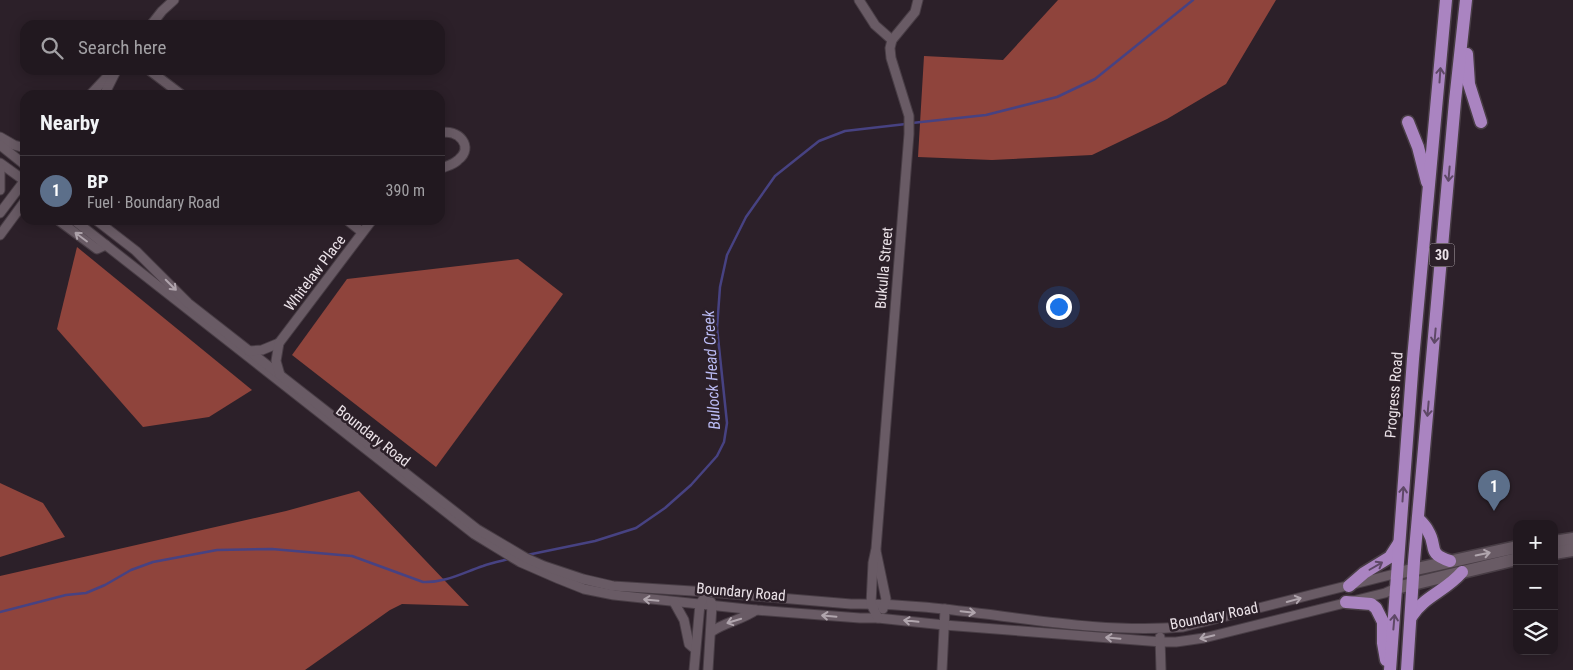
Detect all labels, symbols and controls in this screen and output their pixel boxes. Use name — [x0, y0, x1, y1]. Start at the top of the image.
search box — [20, 20, 445, 75]
icon: search — [38, 34, 66, 62]
text: Search here — [78, 36, 166, 59]
one-way arrow — [1435, 67, 1444, 83]
text: Nearby — [40, 111, 99, 135]
one-way arrow — [1444, 166, 1454, 182]
text: BP — [87, 170, 108, 193]
text: 1 — [52, 181, 60, 200]
text: 390 m — [386, 181, 425, 200]
text: Fuel · Boundary Road — [87, 193, 220, 212]
street label: Bukulla Street — [871, 226, 897, 310]
one-way arrow — [75, 232, 88, 243]
street label: Whitelaw Place — [281, 232, 349, 314]
road number: 30 — [1430, 244, 1454, 266]
one-way arrow — [164, 279, 177, 291]
your location — [1046, 294, 1072, 320]
water label: Bullock Head Creek — [699, 309, 724, 430]
one-way arrow — [1430, 327, 1439, 343]
street label: Progress Road — [1381, 351, 1407, 439]
one-way arrow — [1423, 400, 1433, 416]
street label: Boundary Road — [332, 401, 414, 471]
pin: 1 — [1478, 470, 1510, 511]
one-way arrow — [1398, 487, 1407, 503]
map controls — [1513, 520, 1558, 655]
button: + — [1513, 520, 1558, 565]
one-way arrow — [1475, 549, 1491, 559]
one-way arrow — [1368, 560, 1382, 570]
button: − — [1513, 565, 1558, 610]
street label: Boundary Road — [696, 579, 786, 605]
one-way arrow — [644, 595, 660, 605]
one-way arrow — [1285, 595, 1301, 604]
street label: Boundary Road — [1168, 599, 1260, 633]
one-way arrow — [960, 607, 976, 617]
button: layers — [1513, 610, 1558, 655]
one-way arrow — [821, 611, 837, 620]
one-way arrow — [1389, 614, 1399, 630]
one-way arrow — [903, 616, 919, 626]
one-way arrow — [726, 617, 742, 627]
one-way arrow — [1200, 633, 1216, 642]
one-way arrow — [1105, 634, 1121, 643]

